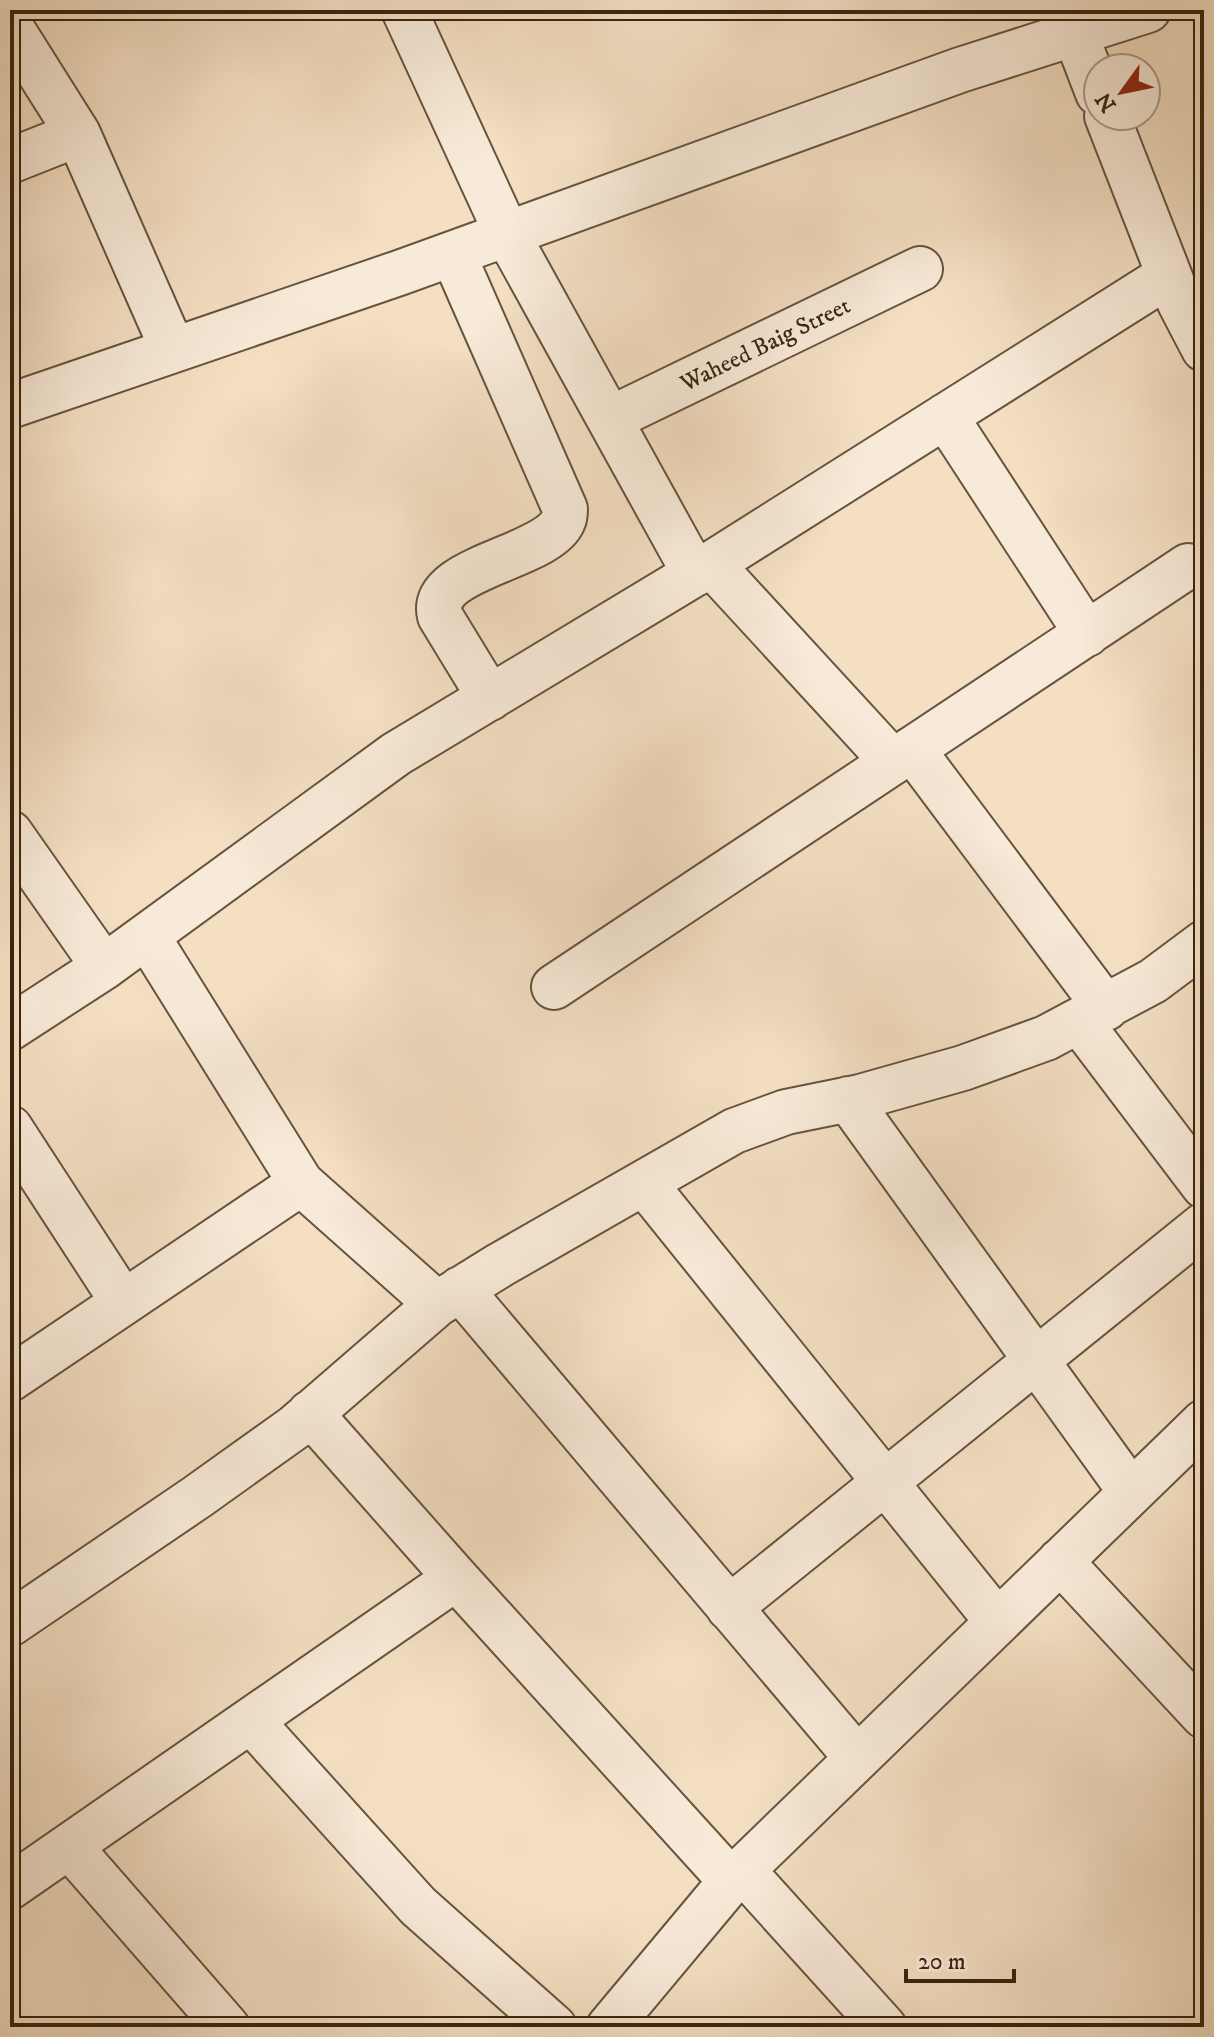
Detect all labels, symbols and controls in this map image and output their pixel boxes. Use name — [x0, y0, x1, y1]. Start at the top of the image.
north arrow — [1082, 52, 1162, 132]
text: N — [1090, 87, 1123, 117]
street label: Waheed Baig Street — [675, 291, 856, 399]
scale bar — [906, 1933, 1014, 1983]
text: 20 m — [918, 1947, 966, 1977]

